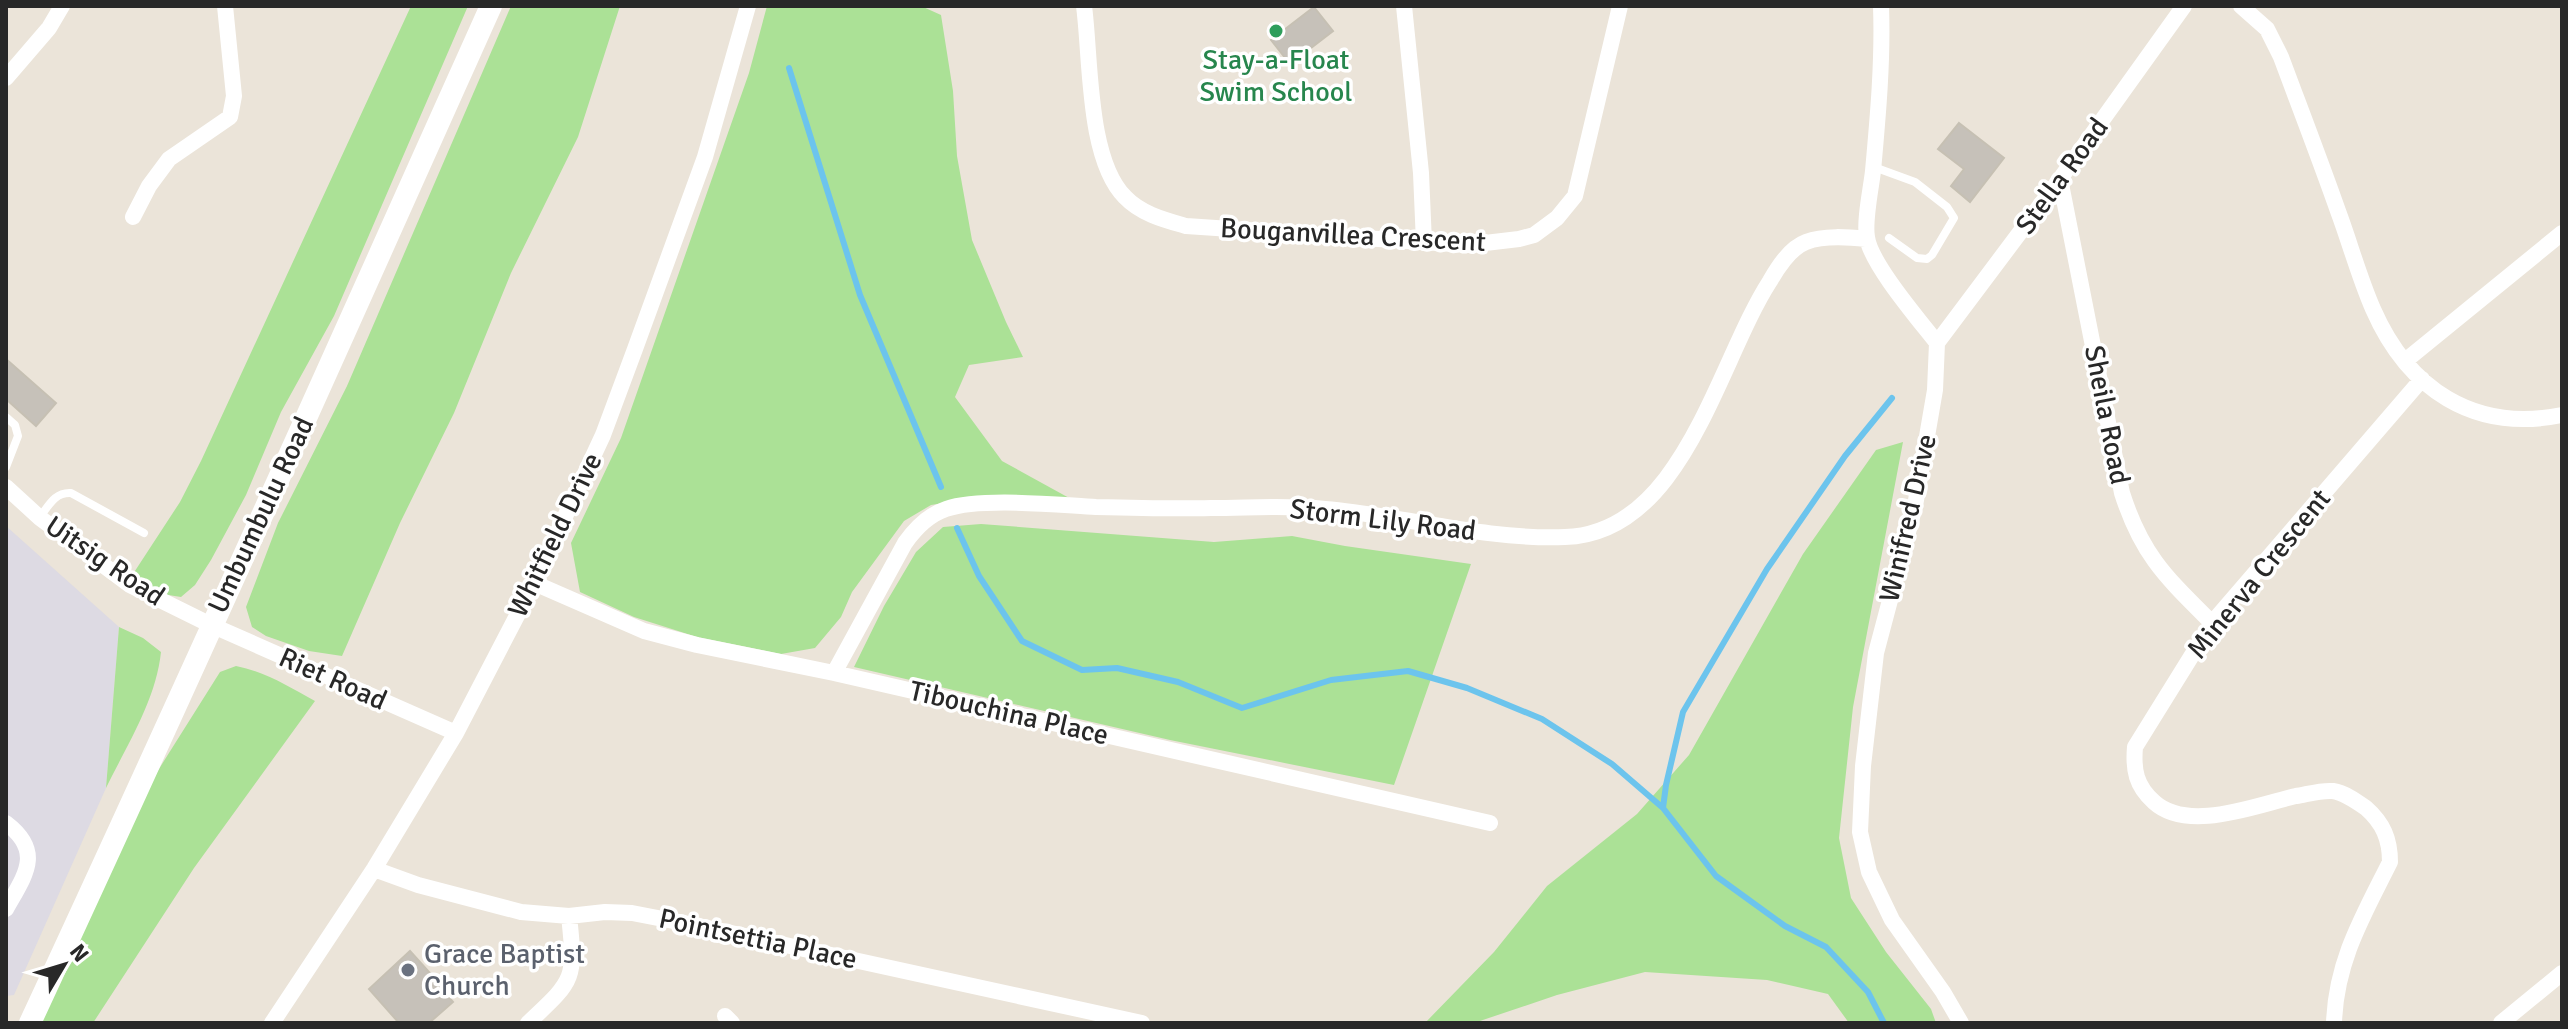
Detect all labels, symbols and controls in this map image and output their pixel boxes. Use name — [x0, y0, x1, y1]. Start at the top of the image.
marker: Stay-a-Float Swim School — [1267, 22, 1285, 40]
place label: Stay-a-Float Swim School — [1199, 43, 1353, 109]
street label: Stella Road — [2008, 111, 2116, 241]
street label: Bouganvillea Crescent — [1219, 211, 1487, 259]
street label: Sheila Road — [2077, 343, 2137, 487]
street label: Umbumbulu Road — [201, 411, 321, 619]
street label: Winifred Drive — [1872, 431, 1944, 605]
street label: Whitfield Drive — [501, 447, 609, 623]
street label: Minerva Crescent — [2180, 482, 2338, 666]
street label: Storm Lily Road — [1288, 492, 1478, 548]
street label: Uitsig Road — [39, 509, 171, 613]
street label: Riet Road — [274, 640, 392, 718]
street label: Tibouchina Place — [906, 674, 1112, 752]
street label: Pointsettia Place — [656, 901, 860, 977]
north arrow — [24, 925, 104, 1005]
place label: Grace Baptist Church — [424, 937, 585, 1003]
text: N — [64, 939, 95, 967]
marker: Grace Baptist Church — [399, 961, 417, 979]

